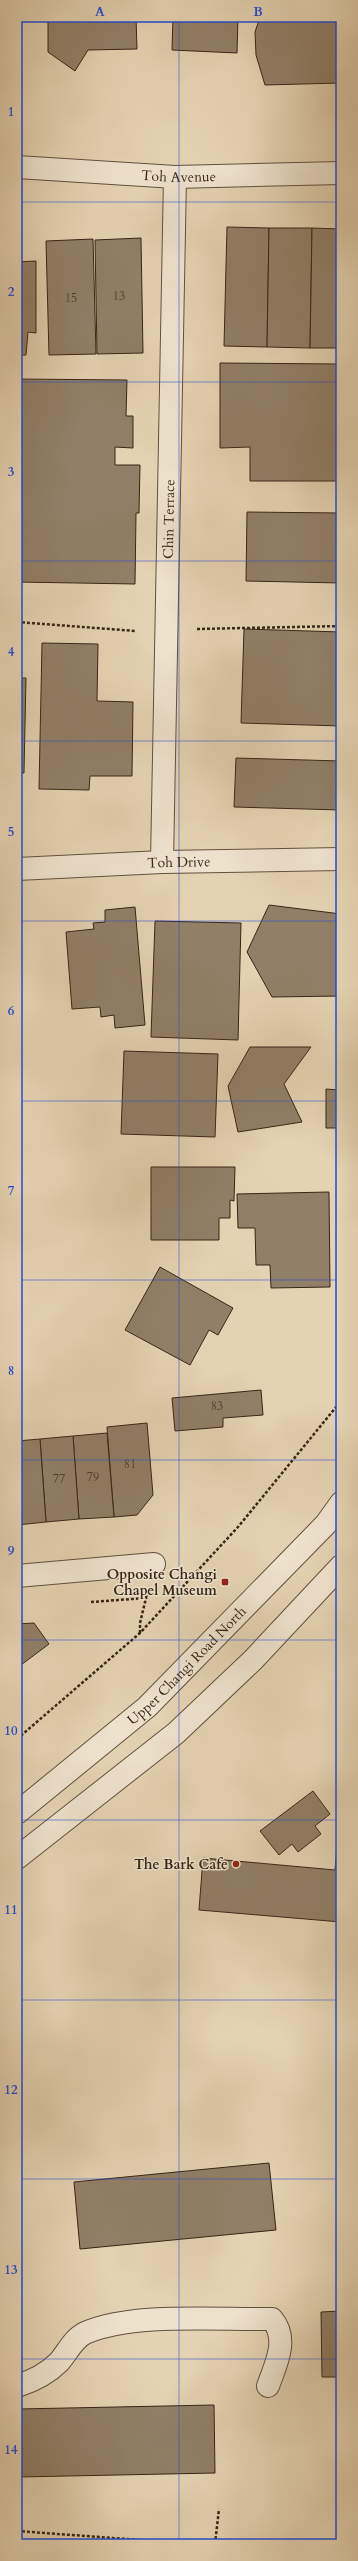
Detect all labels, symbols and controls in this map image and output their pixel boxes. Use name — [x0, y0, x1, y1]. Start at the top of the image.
text: A — [95, 3, 105, 21]
text: B — [253, 3, 263, 21]
text: 1 — [8, 103, 14, 121]
street label: Toh Avenue — [141, 166, 216, 187]
text: 2 — [8, 283, 15, 301]
house number: 13 — [113, 288, 125, 304]
house number: 15 — [65, 290, 77, 306]
text: 3 — [8, 463, 15, 481]
street label: Chin Terrace — [159, 479, 179, 559]
text: 4 — [8, 643, 15, 661]
text: 5 — [8, 823, 14, 841]
street label: Toh Drive — [147, 852, 211, 873]
text: 6 — [8, 1002, 15, 1020]
text: 7 — [8, 1182, 15, 1200]
text: 8 — [8, 1362, 14, 1380]
house number: 83 — [211, 1398, 223, 1414]
house number: 81 — [124, 1456, 136, 1472]
house number: 79 — [87, 1469, 99, 1485]
house number: 77 — [53, 1471, 65, 1487]
text: 9 — [8, 1542, 15, 1560]
place label: Opposite Changi Chapel Museum — [107, 1565, 218, 1600]
marker: Opposite Changi Chapel Museum — [220, 1577, 230, 1587]
street label: Upper Changi Road North — [123, 1602, 251, 1729]
text: 10 — [4, 1722, 18, 1740]
place label: The Bark Cafe — [134, 1855, 228, 1874]
marker: The Bark Cafe — [231, 1859, 241, 1869]
text: 11 — [4, 1901, 18, 1919]
text: 12 — [4, 2081, 18, 2099]
text: 13 — [4, 2261, 18, 2279]
text: 14 — [4, 2441, 18, 2459]

